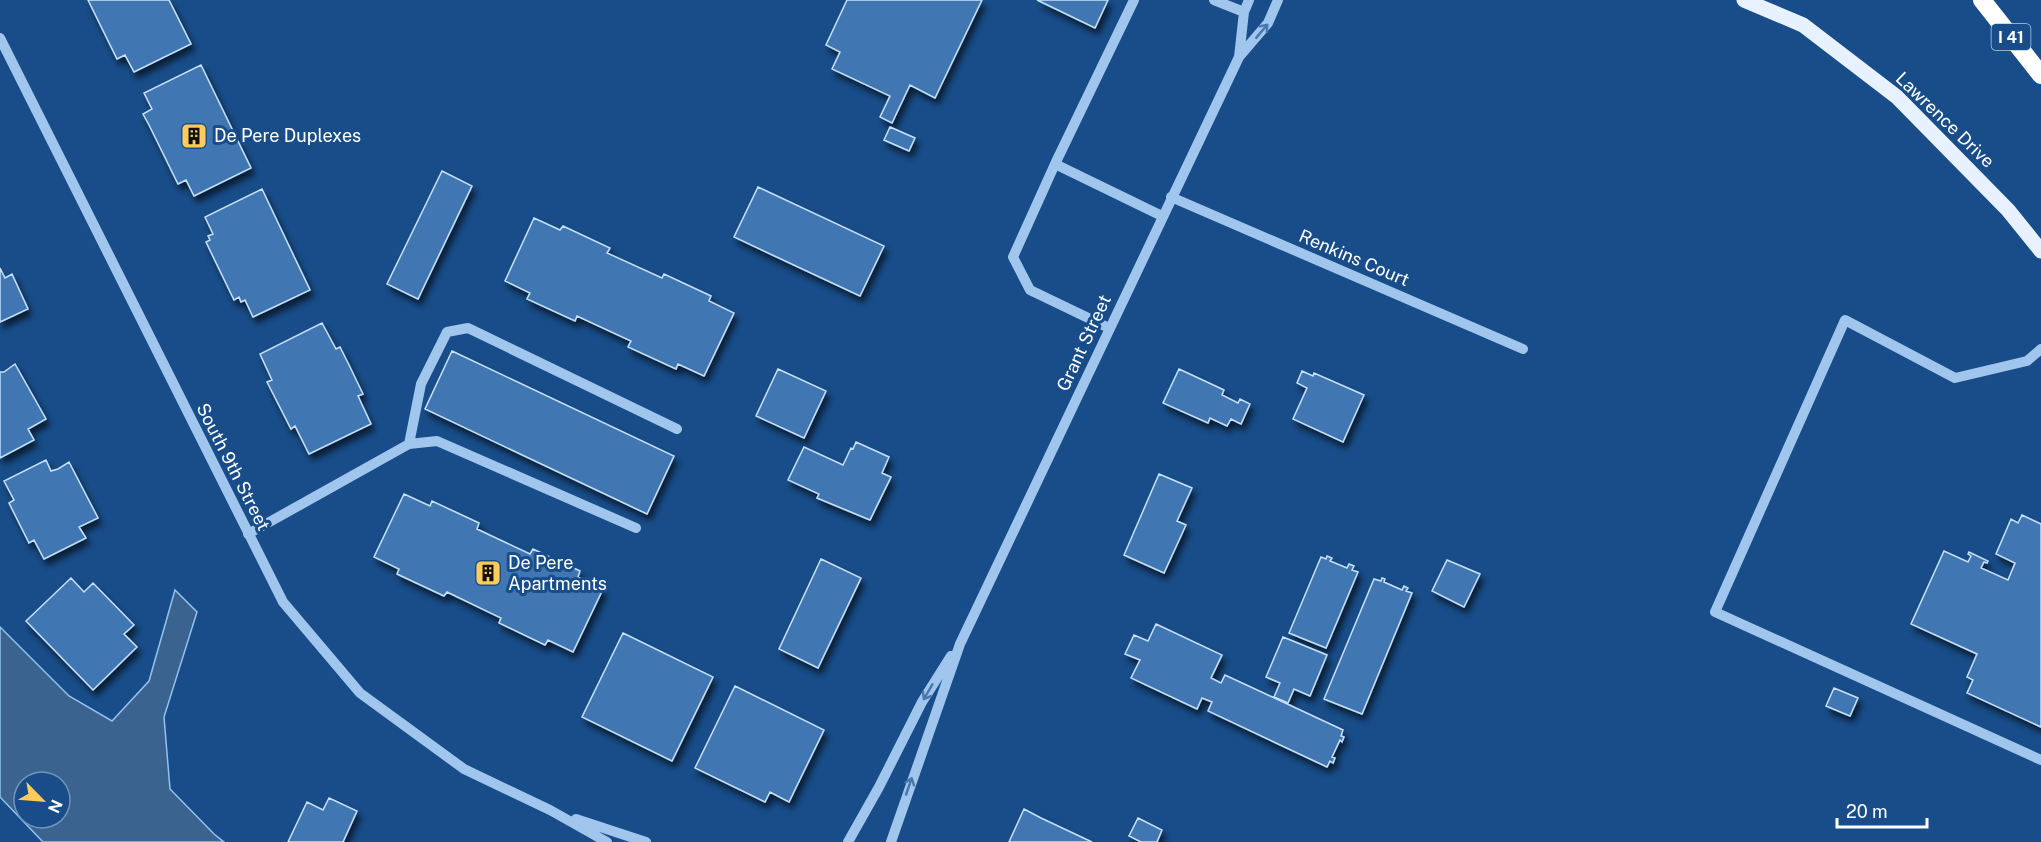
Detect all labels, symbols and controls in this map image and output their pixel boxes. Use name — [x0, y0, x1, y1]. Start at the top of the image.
one-way arrow — [1255, 23, 1268, 39]
road number: I 41 — [1992, 24, 2030, 50]
street label: Lawrence Drive — [1892, 67, 1999, 172]
building icon: De Pere Duplexes — [179, 121, 209, 151]
place label: De Pere Duplexes — [214, 125, 361, 146]
street label: Renkins Court — [1296, 225, 1412, 290]
street label: Grant Street — [1052, 291, 1115, 394]
street label: South 9th Street — [192, 400, 275, 534]
place label: De Pere Apartments — [508, 552, 607, 594]
building icon: De Pere Apartments — [473, 558, 503, 588]
one-way arrow — [921, 684, 933, 701]
north arrow — [12, 770, 72, 830]
one-way arrow — [905, 777, 916, 796]
scale bar — [1837, 791, 1927, 829]
text: N — [44, 796, 66, 816]
text: 20 m — [1846, 801, 1888, 822]

